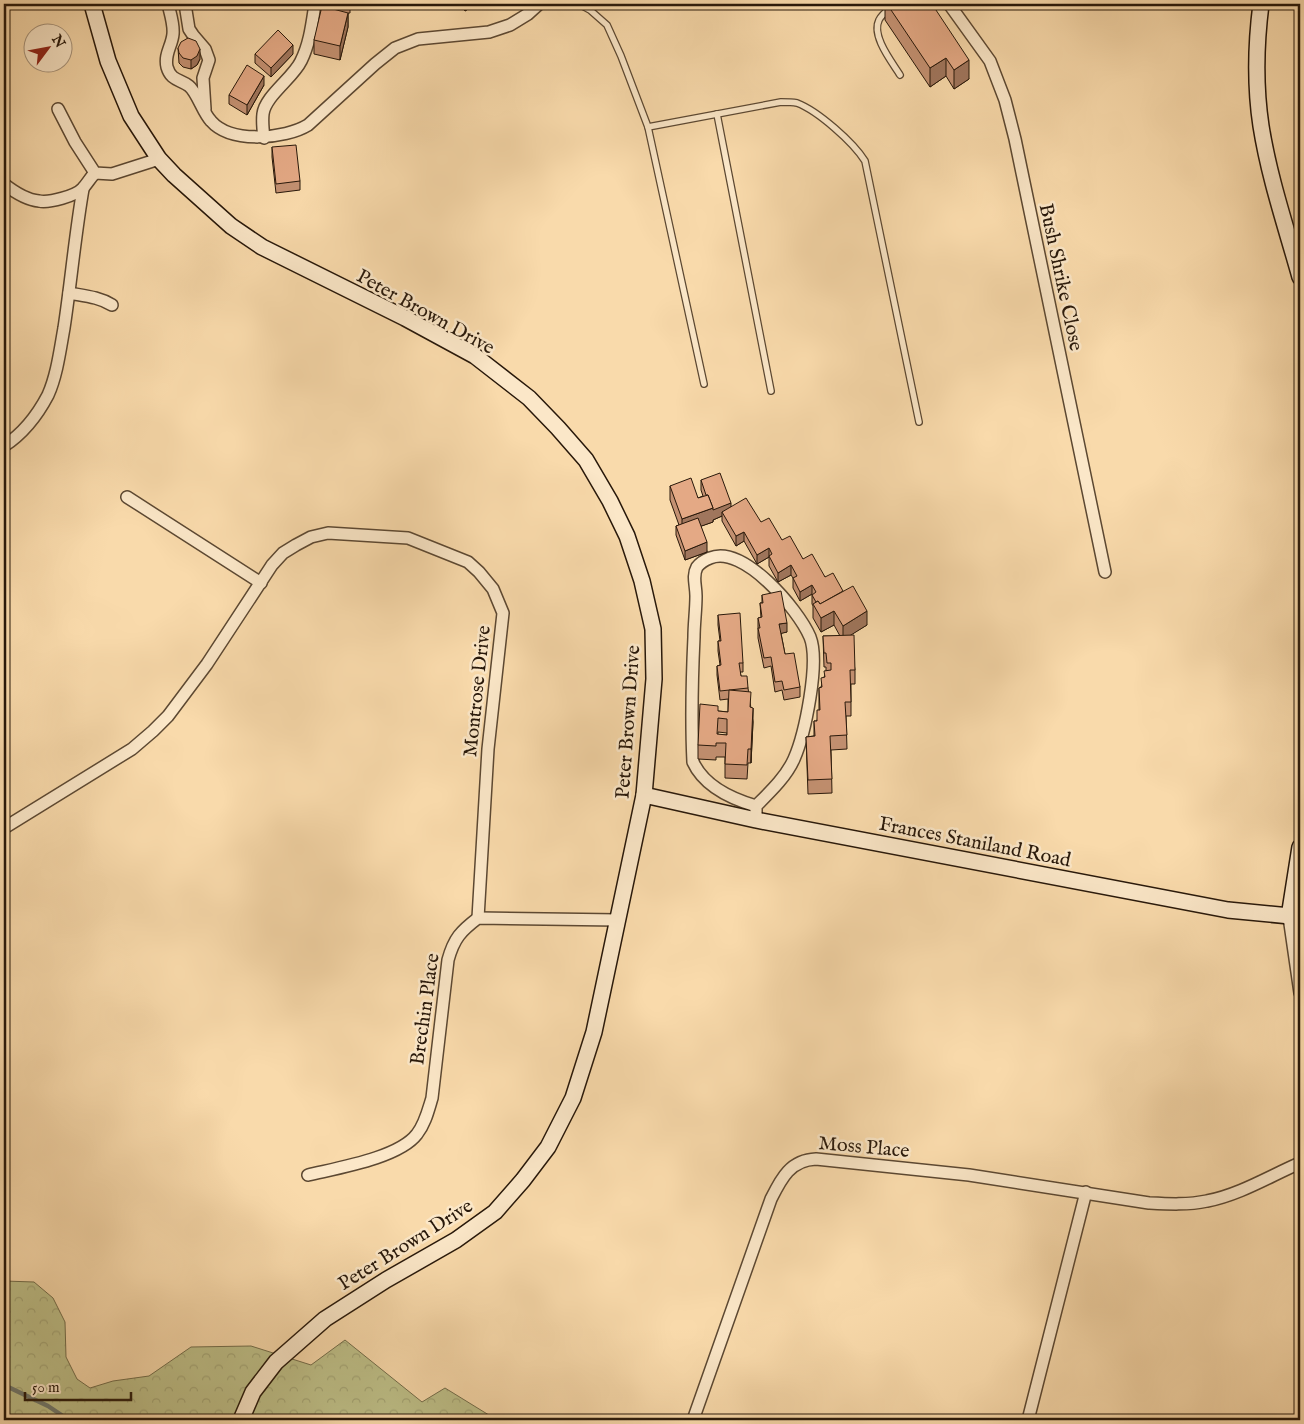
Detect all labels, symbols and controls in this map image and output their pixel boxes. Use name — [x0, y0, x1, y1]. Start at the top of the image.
north arrow — [22, 22, 72, 72]
text: N — [47, 31, 69, 52]
street label: Bush Shrike Close — [1033, 201, 1088, 353]
street label: Peter Brown Drive — [352, 264, 499, 361]
street label: Montrose Drive — [458, 624, 497, 758]
street label: Peter Brown Drive — [611, 644, 646, 800]
street label: Frances Staniland Road — [877, 812, 1073, 873]
street label: Brechin Place — [405, 952, 446, 1067]
street label: Moss Place — [817, 1131, 910, 1164]
street label: Peter Brown Drive — [334, 1194, 478, 1297]
scale bar — [25, 1369, 131, 1401]
text: 50 m — [32, 1378, 60, 1397]

